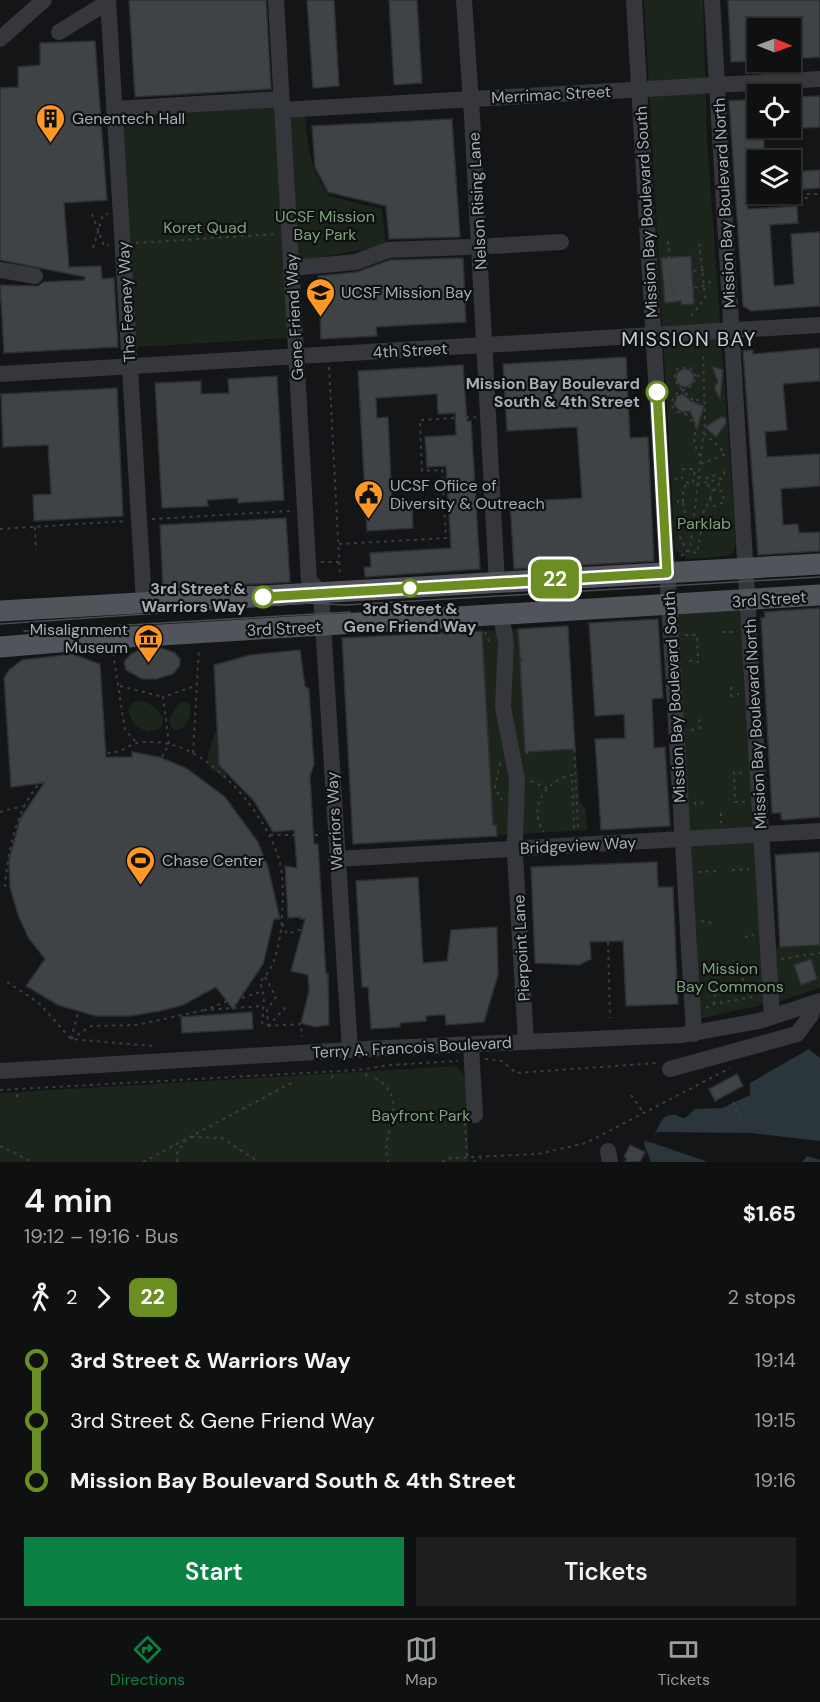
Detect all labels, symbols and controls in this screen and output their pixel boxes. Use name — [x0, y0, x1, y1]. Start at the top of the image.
north arrow — [747, 18, 801, 72]
map controls — [747, 18, 801, 204]
street label: Merrimac Street — [491, 81, 611, 108]
button: locate — [747, 84, 801, 138]
street label: Mission Bay Boulevard North — [709, 97, 740, 309]
building icon: Genentech Hall — [35, 102, 67, 144]
street label: Mission Bay Boulevard South — [630, 106, 663, 318]
place label: Genentech Hall — [72, 108, 185, 129]
street label: Nelson Rising Lane — [463, 132, 492, 270]
button: layers — [747, 150, 801, 204]
park label: UCSF Mission Bay Park — [275, 206, 375, 245]
park label: Koret Quad — [163, 217, 247, 238]
street label: The Feeney Way — [113, 241, 140, 363]
street label: Gene Friend Way — [281, 253, 308, 381]
school or university icon: UCSF Mission Bay — [304, 276, 336, 318]
place label: UCSF Mission Bay — [341, 282, 472, 303]
district label: MISSION BAY — [621, 326, 757, 352]
street label: 4th Street — [372, 338, 448, 363]
place label: Mission Bay Boulevard South & 4th Street — [466, 373, 640, 412]
marker: Mission Bay Boulevard South & 4th Street — [646, 381, 668, 403]
place label: UCSF Ofiice of Diversity & Outreach — [390, 475, 545, 514]
public building icon: UCSF Ofiice of Diversity & Outreach — [353, 478, 385, 520]
park label: Parklab — [677, 513, 731, 534]
line badge: 22 — [528, 560, 582, 598]
text: 22 — [543, 565, 567, 593]
place label: 3rd Street & Warriors Way — [141, 578, 246, 617]
marker: 3rd Street & Gene Friend Way — [401, 579, 419, 597]
marker: 3rd Street & Warriors Way — [252, 586, 274, 608]
street label: 3rd Street — [731, 586, 807, 613]
street label: Mission Bay Boulevard South — [658, 591, 691, 803]
place label: 3rd Street & Gene Friend Way — [343, 598, 477, 637]
street label: 3rd Street — [246, 616, 322, 641]
street label: Mission Bay Boulevard North — [740, 618, 771, 830]
place label: Misalignment Museum — [30, 619, 128, 658]
museum icon: Misalignment Museum — [133, 622, 165, 664]
street label: Warriors Way — [321, 771, 348, 871]
street label: Bridgeview Way — [519, 832, 637, 859]
sports icon: Chase Center — [125, 844, 157, 886]
place label: Chase Center — [162, 850, 264, 871]
street label: Pierpoint Lane — [508, 894, 535, 1002]
park label: Mission Bay Commons — [676, 958, 784, 997]
street label: Terry A. Francois Boulevard — [312, 1032, 512, 1063]
park label: Bayfront Park — [372, 1105, 470, 1126]
text: 4 min — [24, 1179, 112, 1222]
text: $1.65 — [743, 1199, 796, 1228]
text: 19:12 – 19:16 · Bus — [24, 1223, 178, 1249]
icon: walk — [24, 1281, 57, 1314]
icon: forward — [87, 1281, 120, 1314]
text: 22 — [141, 1283, 165, 1311]
text: 2 — [66, 1284, 78, 1310]
text: 2 stops — [728, 1284, 796, 1310]
text: 3rd Street & Warriors Way — [70, 1346, 351, 1375]
text: 19:14 — [755, 1347, 796, 1373]
text: 3rd Street & Gene Friend Way — [70, 1406, 375, 1435]
text: 19:15 — [755, 1407, 796, 1433]
text: Mission Bay Boulevard South & 4th Street — [70, 1466, 516, 1495]
text: 19:16 — [754, 1467, 796, 1493]
button: Start — [24, 1537, 404, 1606]
button: Tickets — [416, 1537, 796, 1606]
tab: Directions — [110, 1633, 185, 1690]
tab: Map — [405, 1633, 438, 1690]
tab: Tickets — [658, 1633, 710, 1690]

